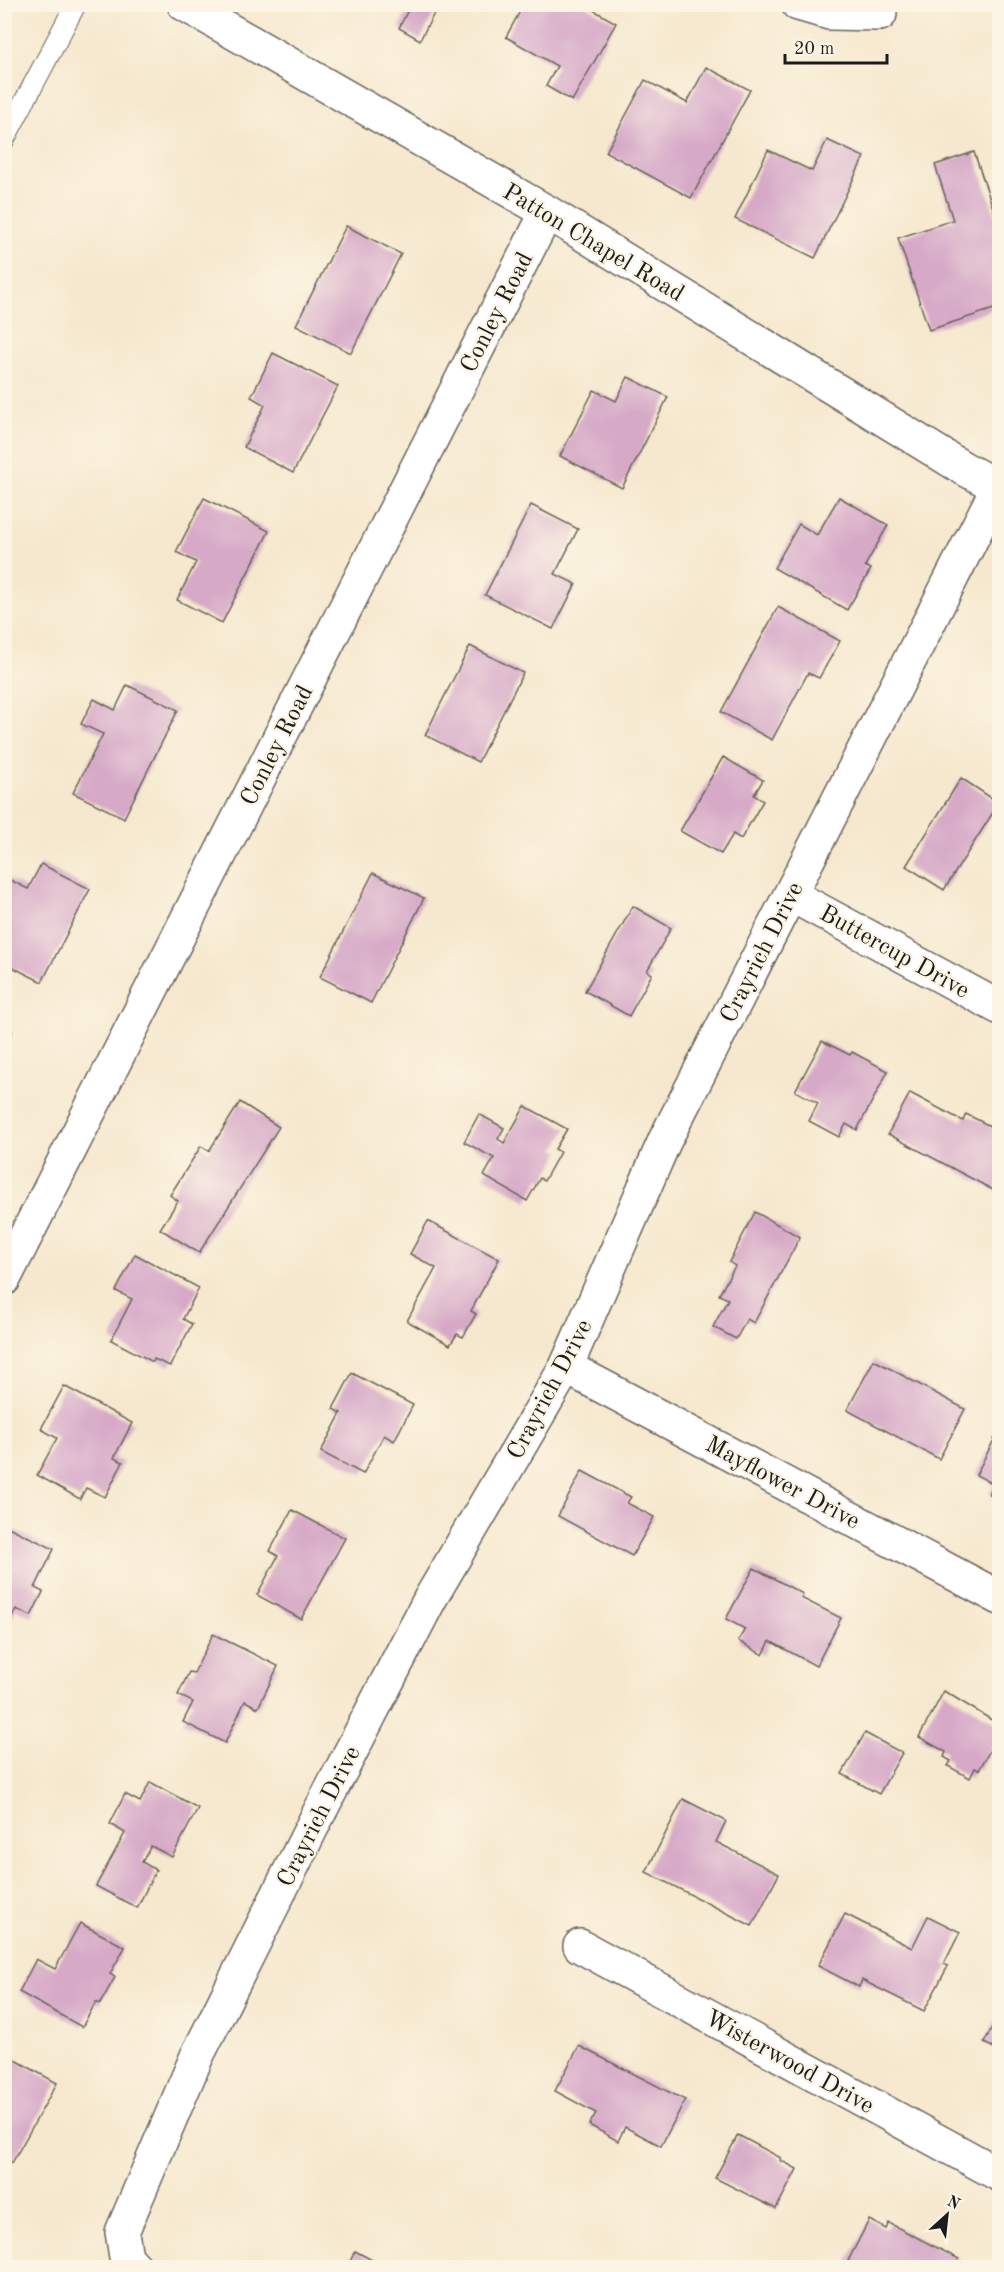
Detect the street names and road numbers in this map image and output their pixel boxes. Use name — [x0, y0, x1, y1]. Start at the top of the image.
street label: Patton Chapel Road — [498, 180, 688, 307]
street label: Conley Road — [457, 249, 538, 377]
street label: Conley Road — [237, 682, 318, 810]
street label: Crayrich Drive — [717, 879, 809, 1027]
street label: Buttercup Drive — [815, 902, 973, 1004]
street label: Crayrich Drive — [504, 1316, 598, 1464]
street label: Mayflower Drive — [701, 1433, 863, 1535]
street label: Crayrich Drive — [274, 1743, 366, 1891]
street label: Wisterwood Drive — [701, 2006, 877, 2119]

